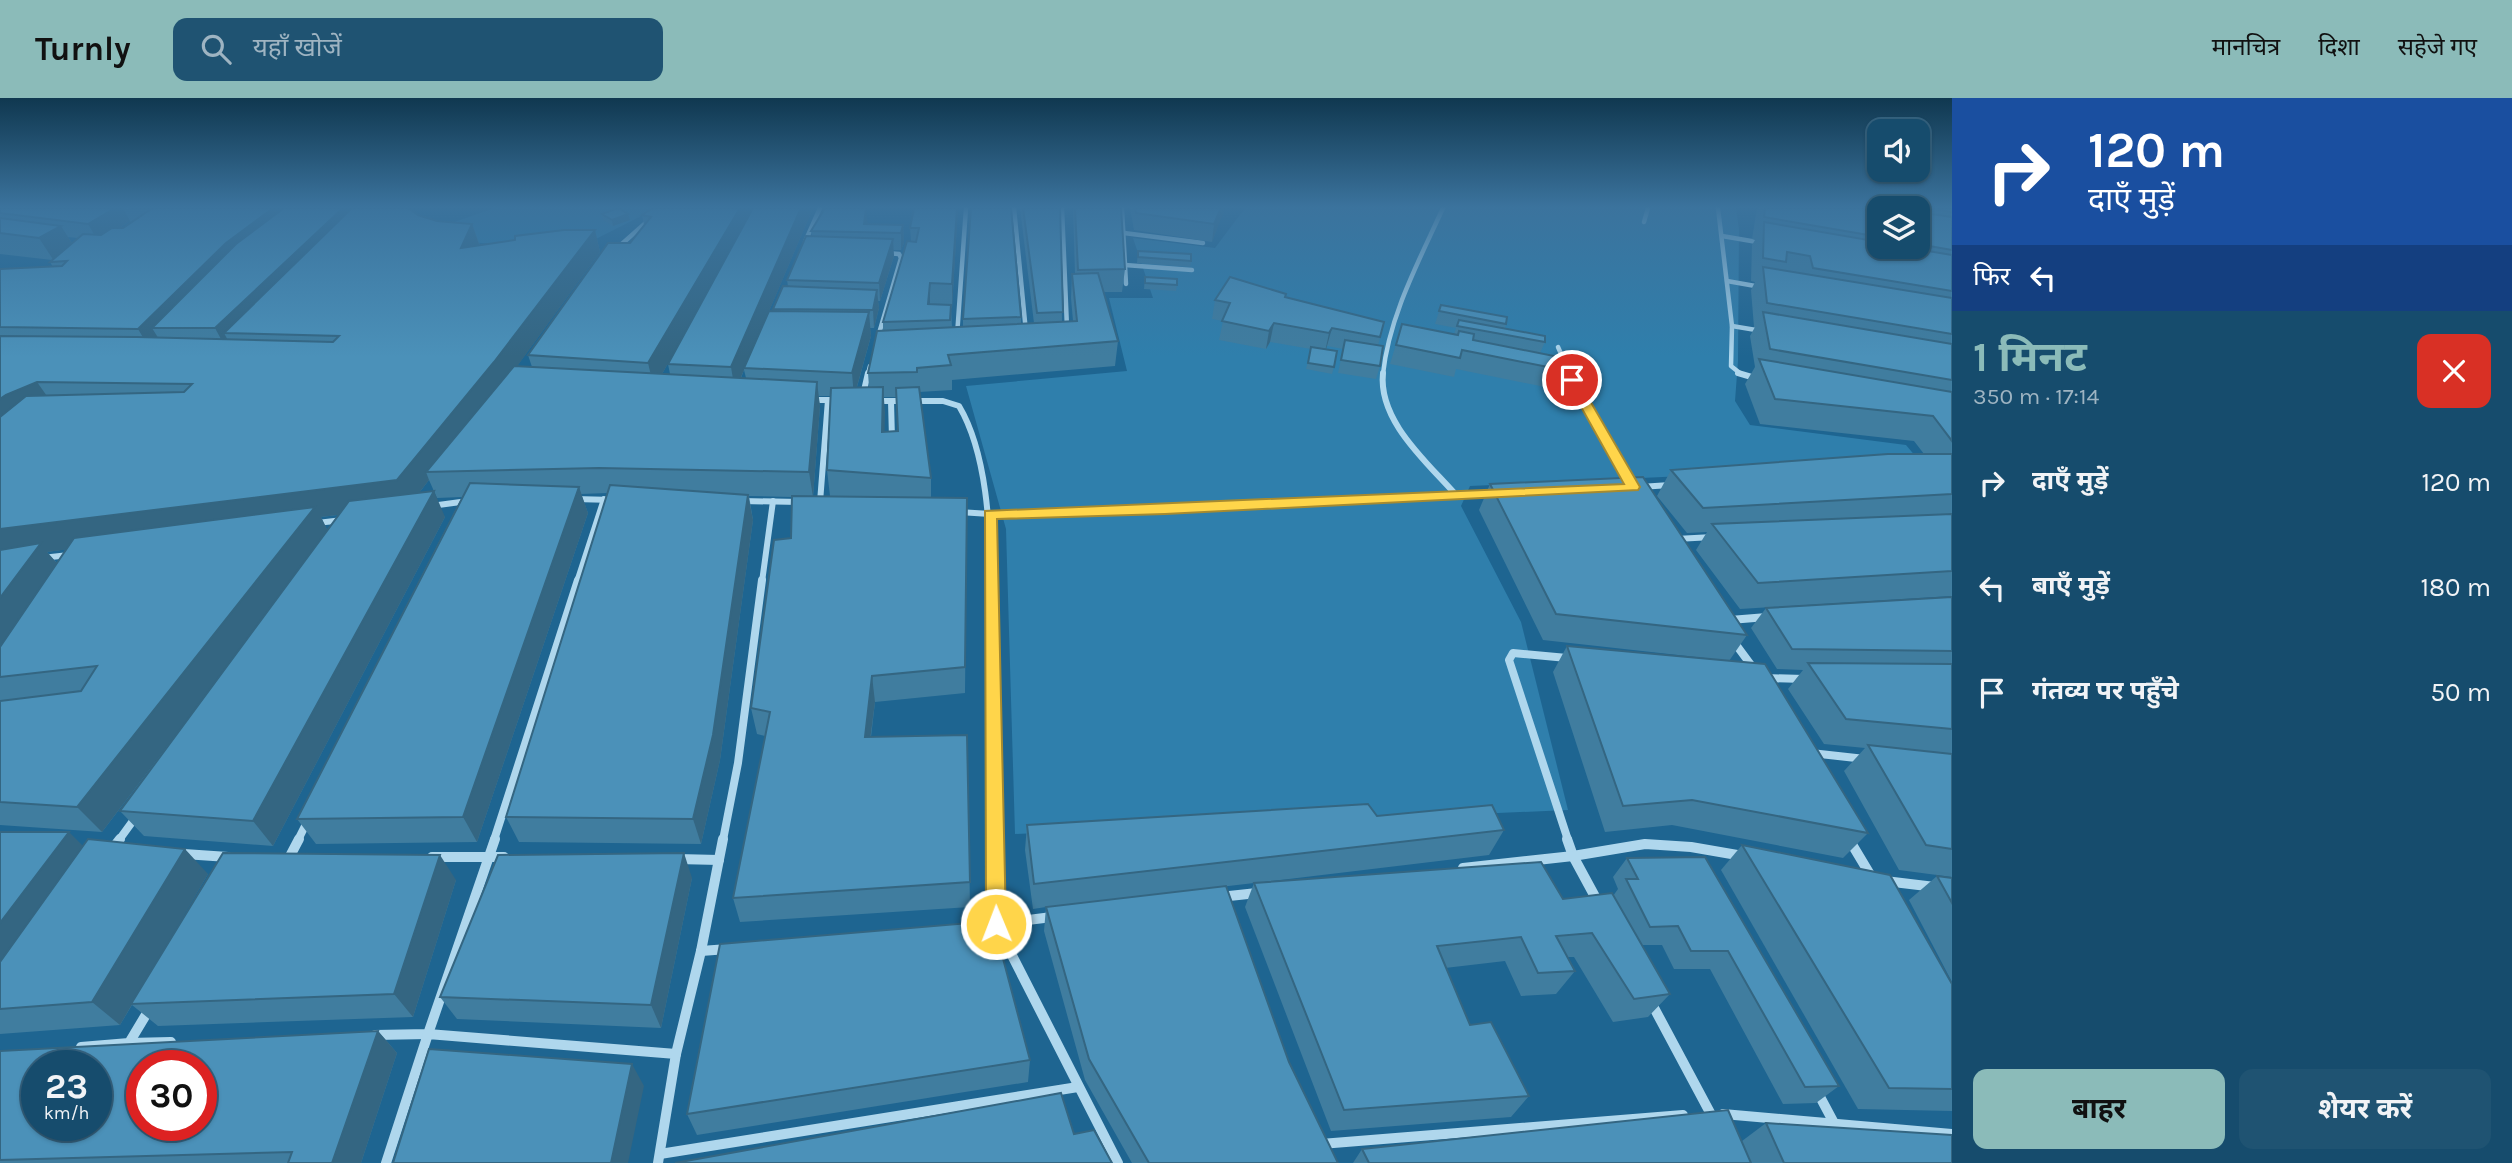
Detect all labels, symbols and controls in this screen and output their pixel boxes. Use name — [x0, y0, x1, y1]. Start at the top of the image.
search box — [173, 18, 663, 81]
text: Turnly — [35, 30, 131, 68]
icon: search — [197, 30, 235, 68]
text: यहाँ खोजें — [253, 32, 342, 63]
text: मानचित्र — [2212, 33, 2280, 61]
text: दिशा — [2318, 33, 2360, 61]
text: सहेजे गए — [2398, 33, 2477, 61]
map controls — [1867, 119, 1930, 259]
button: sound — [1867, 119, 1930, 182]
text: 120 m — [2088, 122, 2225, 179]
icon: right — [1973, 126, 2064, 217]
text: दाएँ मुड़ें — [2088, 181, 2175, 218]
button: layers — [1867, 196, 1930, 259]
icon: left — [2024, 259, 2062, 297]
text: फिर — [1973, 261, 2010, 292]
text: 1 मिनट — [1973, 332, 2087, 382]
button: close — [2417, 334, 2491, 408]
pin — [1542, 350, 1602, 410]
icon: arrive — [1553, 361, 1591, 399]
text: 350 m · 17:14 — [1973, 383, 2099, 410]
icon: right — [1973, 464, 2011, 502]
text: दाएँ मुड़ें — [2032, 465, 2108, 496]
text: 120 m — [2421, 467, 2491, 498]
icon: left — [1973, 569, 2011, 607]
text: बाएँ मुड़ें — [2032, 570, 2110, 601]
text: 180 m — [2421, 572, 2491, 603]
icon: arrive — [1973, 674, 2011, 712]
text: गंतव्य पर पहुँचे — [2032, 675, 2179, 706]
text: 50 m — [2430, 677, 2491, 708]
position arrow — [959, 887, 1033, 961]
speed limit sign: 30 — [126, 1050, 217, 1141]
text: 23 — [45, 1066, 88, 1107]
button: बाहर — [1973, 1069, 2225, 1149]
button: शेयर करें — [2239, 1069, 2491, 1149]
text: km/h — [44, 1102, 89, 1124]

